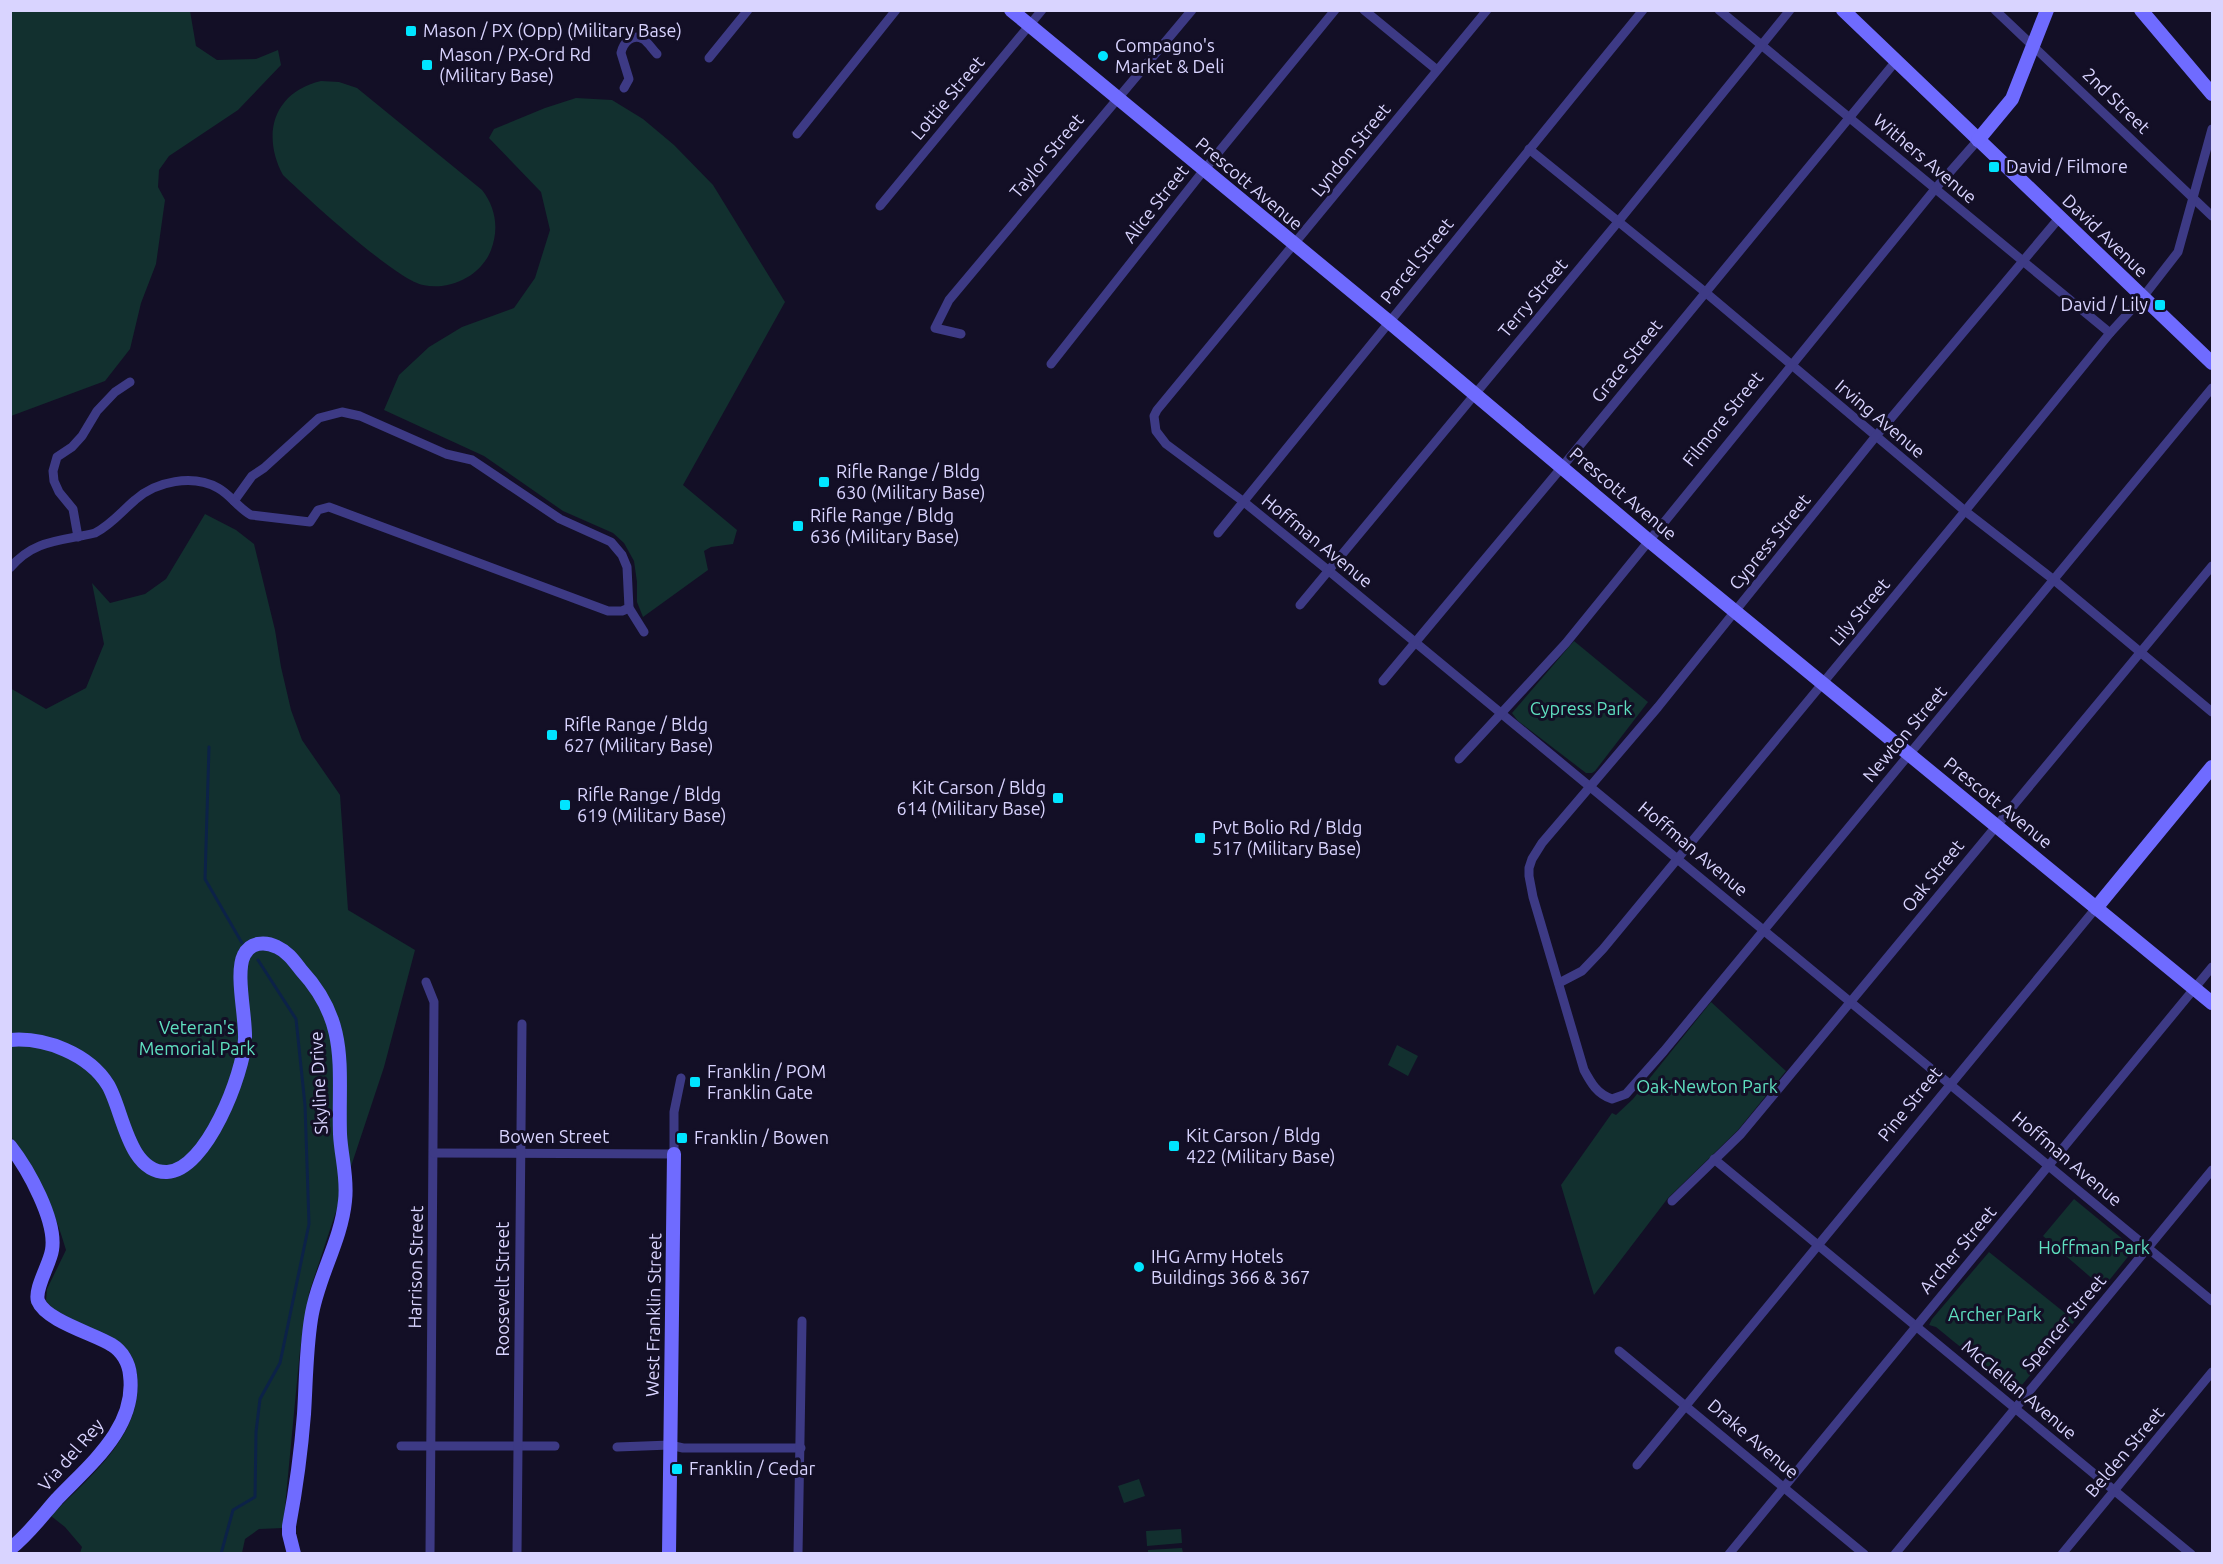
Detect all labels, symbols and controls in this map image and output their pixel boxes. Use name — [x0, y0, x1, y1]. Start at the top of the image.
place label: Mason / PX (Opp) (Military Base) — [423, 20, 682, 41]
marker: Mason / PX (Opp) (Military Base) — [404, 24, 418, 38]
place label: Compagno's Market & Deli — [1115, 35, 1224, 76]
place label: Mason / PX-Ord Rd (Military Base) — [439, 44, 591, 86]
marker: Compagno's Market & Deli — [1096, 49, 1110, 63]
street label: Lottie Street — [907, 52, 988, 143]
marker: Mason / PX-Ord Rd (Military Base) — [420, 58, 434, 72]
street label: 2nd Street — [2079, 63, 2154, 137]
street label: Lyndon Street — [1307, 99, 1394, 200]
street label: Taylor Street — [1005, 109, 1087, 201]
street label: Withers Avenue — [1870, 109, 1981, 207]
street label: Prescott Avenue — [1192, 133, 1307, 234]
place label: David / Filmore — [2006, 156, 2128, 176]
street label: Alice Street — [1119, 160, 1192, 246]
marker: David / Filmore — [1987, 160, 2001, 174]
street label: David Avenue — [2059, 190, 2152, 281]
street label: Parcel Street — [1376, 214, 1457, 307]
street label: Terry Street — [1494, 254, 1571, 341]
place label: David / Lily — [2061, 294, 2148, 314]
marker: David / Lily — [2153, 298, 2167, 312]
street label: Grace Street — [1587, 315, 1666, 406]
street label: Filmore Street — [1678, 367, 1766, 470]
street label: Irving Avenue — [1832, 375, 1929, 461]
street label: Prescott Avenue — [1566, 443, 1681, 544]
place label: Rifle Range / Bldg 630 (Military Base) — [836, 461, 986, 503]
marker: Rifle Range / Bldg 630 (Military Base) — [817, 475, 831, 489]
street label: Hoffman Avenue — [1258, 489, 1377, 591]
street label: Cypress Street — [1725, 490, 1814, 593]
place label: Rifle Range / Bldg 636 (Military Base) — [810, 505, 960, 547]
marker: Rifle Range / Bldg 636 (Military Base) — [791, 519, 805, 533]
street label: Lily Street — [1825, 574, 1893, 649]
street label: Newton Street — [1858, 681, 1950, 785]
park label: Cypress Park — [1530, 698, 1632, 718]
place label: Rifle Range / Bldg 627 (Military Base) — [564, 714, 714, 756]
marker: Rifle Range / Bldg 627 (Military Base) — [545, 728, 559, 742]
street label: Prescott Avenue — [1941, 753, 2057, 852]
place label: Kit Carson / Bldg 614 (Military Base) — [897, 777, 1046, 819]
place label: Rifle Range / Bldg 619 (Military Base) — [577, 784, 727, 826]
marker: Kit Carson / Bldg 614 (Military Base) — [1051, 791, 1065, 805]
street label: Hoffman Avenue — [1635, 797, 1752, 900]
marker: Rifle Range / Bldg 619 (Military Base) — [558, 798, 572, 812]
place label: Pvt Bolio Rd / Bldg 517 (Military Base) — [1212, 817, 1362, 859]
marker: Pvt Bolio Rd / Bldg 517 (Military Base) — [1193, 831, 1207, 845]
street label: Oak Street — [1897, 835, 1967, 915]
park label: Veteran's Memorial Park — [139, 1017, 255, 1058]
street label: Skyline Drive — [305, 1031, 331, 1135]
place label: Franklin / POM Franklin Gate — [707, 1061, 826, 1102]
street label: Pine Street — [1873, 1062, 1945, 1145]
marker: Franklin / POM Franklin Gate — [688, 1075, 702, 1089]
park label: Oak-Newton Park — [1636, 1076, 1778, 1096]
street label: Hoffman Avenue — [2009, 1107, 2126, 1210]
place label: Kit Carson / Bldg 422 (Military Base) — [1186, 1125, 1336, 1167]
street label: Bowen Street — [499, 1126, 609, 1146]
place label: Franklin / Bowen — [694, 1127, 829, 1147]
marker: Franklin / Bowen — [675, 1131, 689, 1145]
marker: Kit Carson / Bldg 422 (Military Base) — [1167, 1139, 1181, 1153]
street label: Archer Street — [1915, 1201, 2000, 1297]
street label: Harrison Street — [404, 1205, 426, 1329]
street label: Roosevelt Street — [492, 1222, 512, 1356]
street label: West Franklin Street — [642, 1233, 664, 1397]
park label: Hoffman Park — [2038, 1237, 2150, 1257]
place label: IHG Army Hotels Buildings 366 & 367 — [1151, 1246, 1310, 1287]
marker: IHG Army Hotels Buildings 366 & 367 — [1132, 1260, 1146, 1274]
street label: Spencer Street — [2017, 1270, 2109, 1375]
park label: Archer Park — [1948, 1304, 2042, 1324]
street label: McClellan Avenue — [1958, 1335, 2081, 1443]
street label: Drake Avenue — [1704, 1394, 1803, 1482]
street label: Belden Street — [2081, 1402, 2168, 1500]
street label: Via del Rey — [34, 1414, 107, 1494]
place label: Franklin / Cedar — [689, 1458, 816, 1478]
marker: Franklin / Cedar — [670, 1462, 684, 1476]

